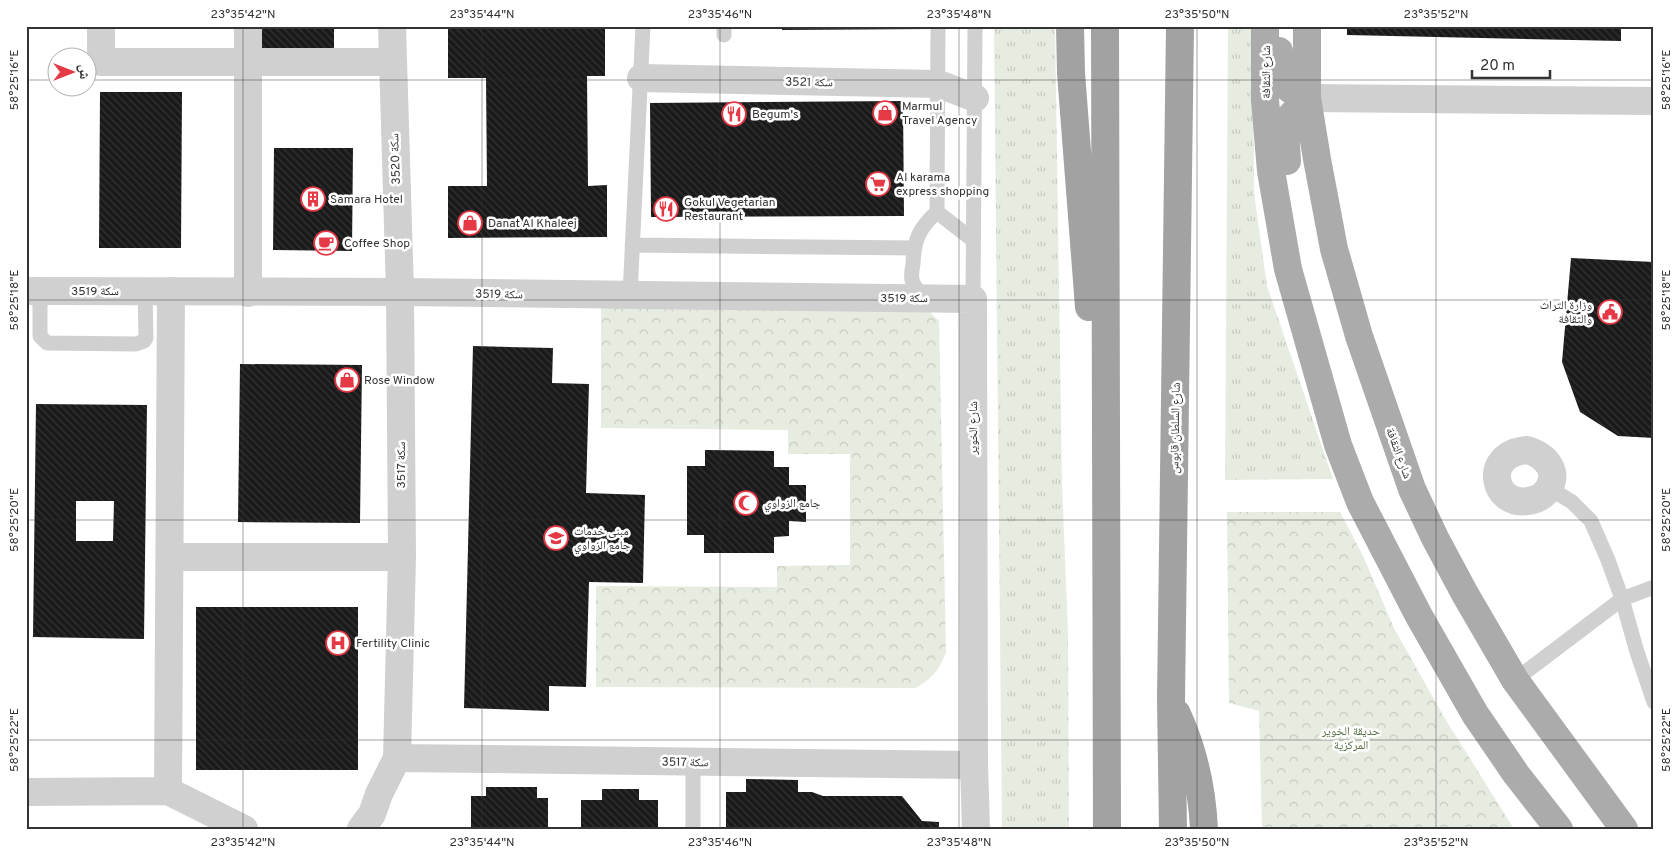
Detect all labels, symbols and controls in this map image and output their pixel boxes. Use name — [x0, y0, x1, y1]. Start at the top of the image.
text: 23°35'42"N — [211, 7, 275, 23]
text: 23°35'44"N — [450, 7, 514, 23]
text: 23°35'46"N — [688, 7, 752, 23]
text: 23°35'48"N — [927, 7, 991, 23]
text: 23°35'50"N — [1164, 7, 1230, 23]
text: 23°35'52"N — [1404, 7, 1468, 23]
street label: شارع الثقافة — [1259, 45, 1275, 99]
north arrow — [48, 48, 98, 98]
scale bar — [1472, 48, 1550, 80]
text: 58°25'16"E — [7, 50, 23, 110]
text: 58°25'16"E — [1659, 50, 1675, 110]
text: 20 m — [1480, 57, 1515, 76]
text: ش — [75, 65, 92, 80]
street label: سكة 3521 — [785, 75, 833, 91]
place label: Marmul Travel Agency — [902, 99, 977, 129]
shop icon: Marmul Travel Agency — [872, 100, 898, 126]
restaurant icon: Begum's — [721, 101, 747, 127]
place label: Begum's — [752, 107, 799, 123]
street label: سكة 3520 — [387, 133, 405, 185]
place label: Al karama express shopping — [896, 170, 989, 200]
supermarket icon: Al karama express shopping — [865, 171, 891, 197]
building icon: Samara Hotel — [300, 186, 326, 212]
place label: Samara Hotel — [330, 192, 403, 208]
place label: Gokul Vegetarian Restaurant — [684, 195, 776, 225]
restaurant icon: Gokul Vegetarian Restaurant — [653, 196, 679, 222]
shop icon: Danat Al Khaleej — [457, 210, 483, 236]
place label: Danat Al Khaleej — [488, 216, 577, 232]
cafe icon: Coffee Shop — [313, 230, 339, 256]
place label: Coffee Shop — [344, 236, 410, 252]
text: 58°25'18"E — [7, 270, 23, 330]
text: 58°25'18"E — [1659, 270, 1675, 330]
street label: سكة 3519 — [71, 284, 119, 300]
street label: سكة 3519 — [475, 287, 523, 303]
street label: سكة 3519 — [880, 291, 928, 307]
place label: وزارة التراث والثقافة — [1540, 298, 1592, 328]
public building icon: وزارة التراث والثقافة — [1597, 299, 1623, 325]
shop icon: Rose Window — [334, 367, 360, 393]
place label: Rose Window — [364, 373, 435, 389]
street label: شارع السلطان قابوس — [1167, 382, 1185, 474]
street label: شارع الخوير — [966, 401, 982, 456]
street label: شارع الثقافة — [1381, 425, 1415, 481]
street label: سكة 3517 — [394, 441, 410, 489]
text: 58°25'20"E — [7, 488, 23, 552]
text: 58°25'20"E — [1659, 488, 1675, 552]
mosque icon: جامع الزواوي — [733, 490, 759, 516]
place label: جامع الزواوي — [764, 496, 821, 513]
place label: مبنى خدمات جامع الزواوي — [574, 524, 631, 555]
school or university icon: مبنى خدمات جامع الزواوي — [543, 525, 569, 551]
hospital icon: Fertility Clinic — [325, 630, 351, 656]
place label: Fertility Clinic — [356, 636, 430, 652]
text: 58°25'22"E — [7, 708, 23, 772]
text: 58°25'22"E — [1659, 708, 1675, 772]
park label: حديقة الخوير المركزية — [1321, 724, 1381, 754]
street label: سكة 3517 — [661, 755, 709, 771]
text: 23°35'42"N — [211, 835, 275, 851]
text: 23°35'44"N — [450, 835, 514, 851]
text: 23°35'46"N — [688, 835, 752, 851]
text: 23°35'48"N — [927, 835, 991, 851]
text: 23°35'50"N — [1164, 835, 1230, 851]
text: 23°35'52"N — [1404, 835, 1468, 851]

